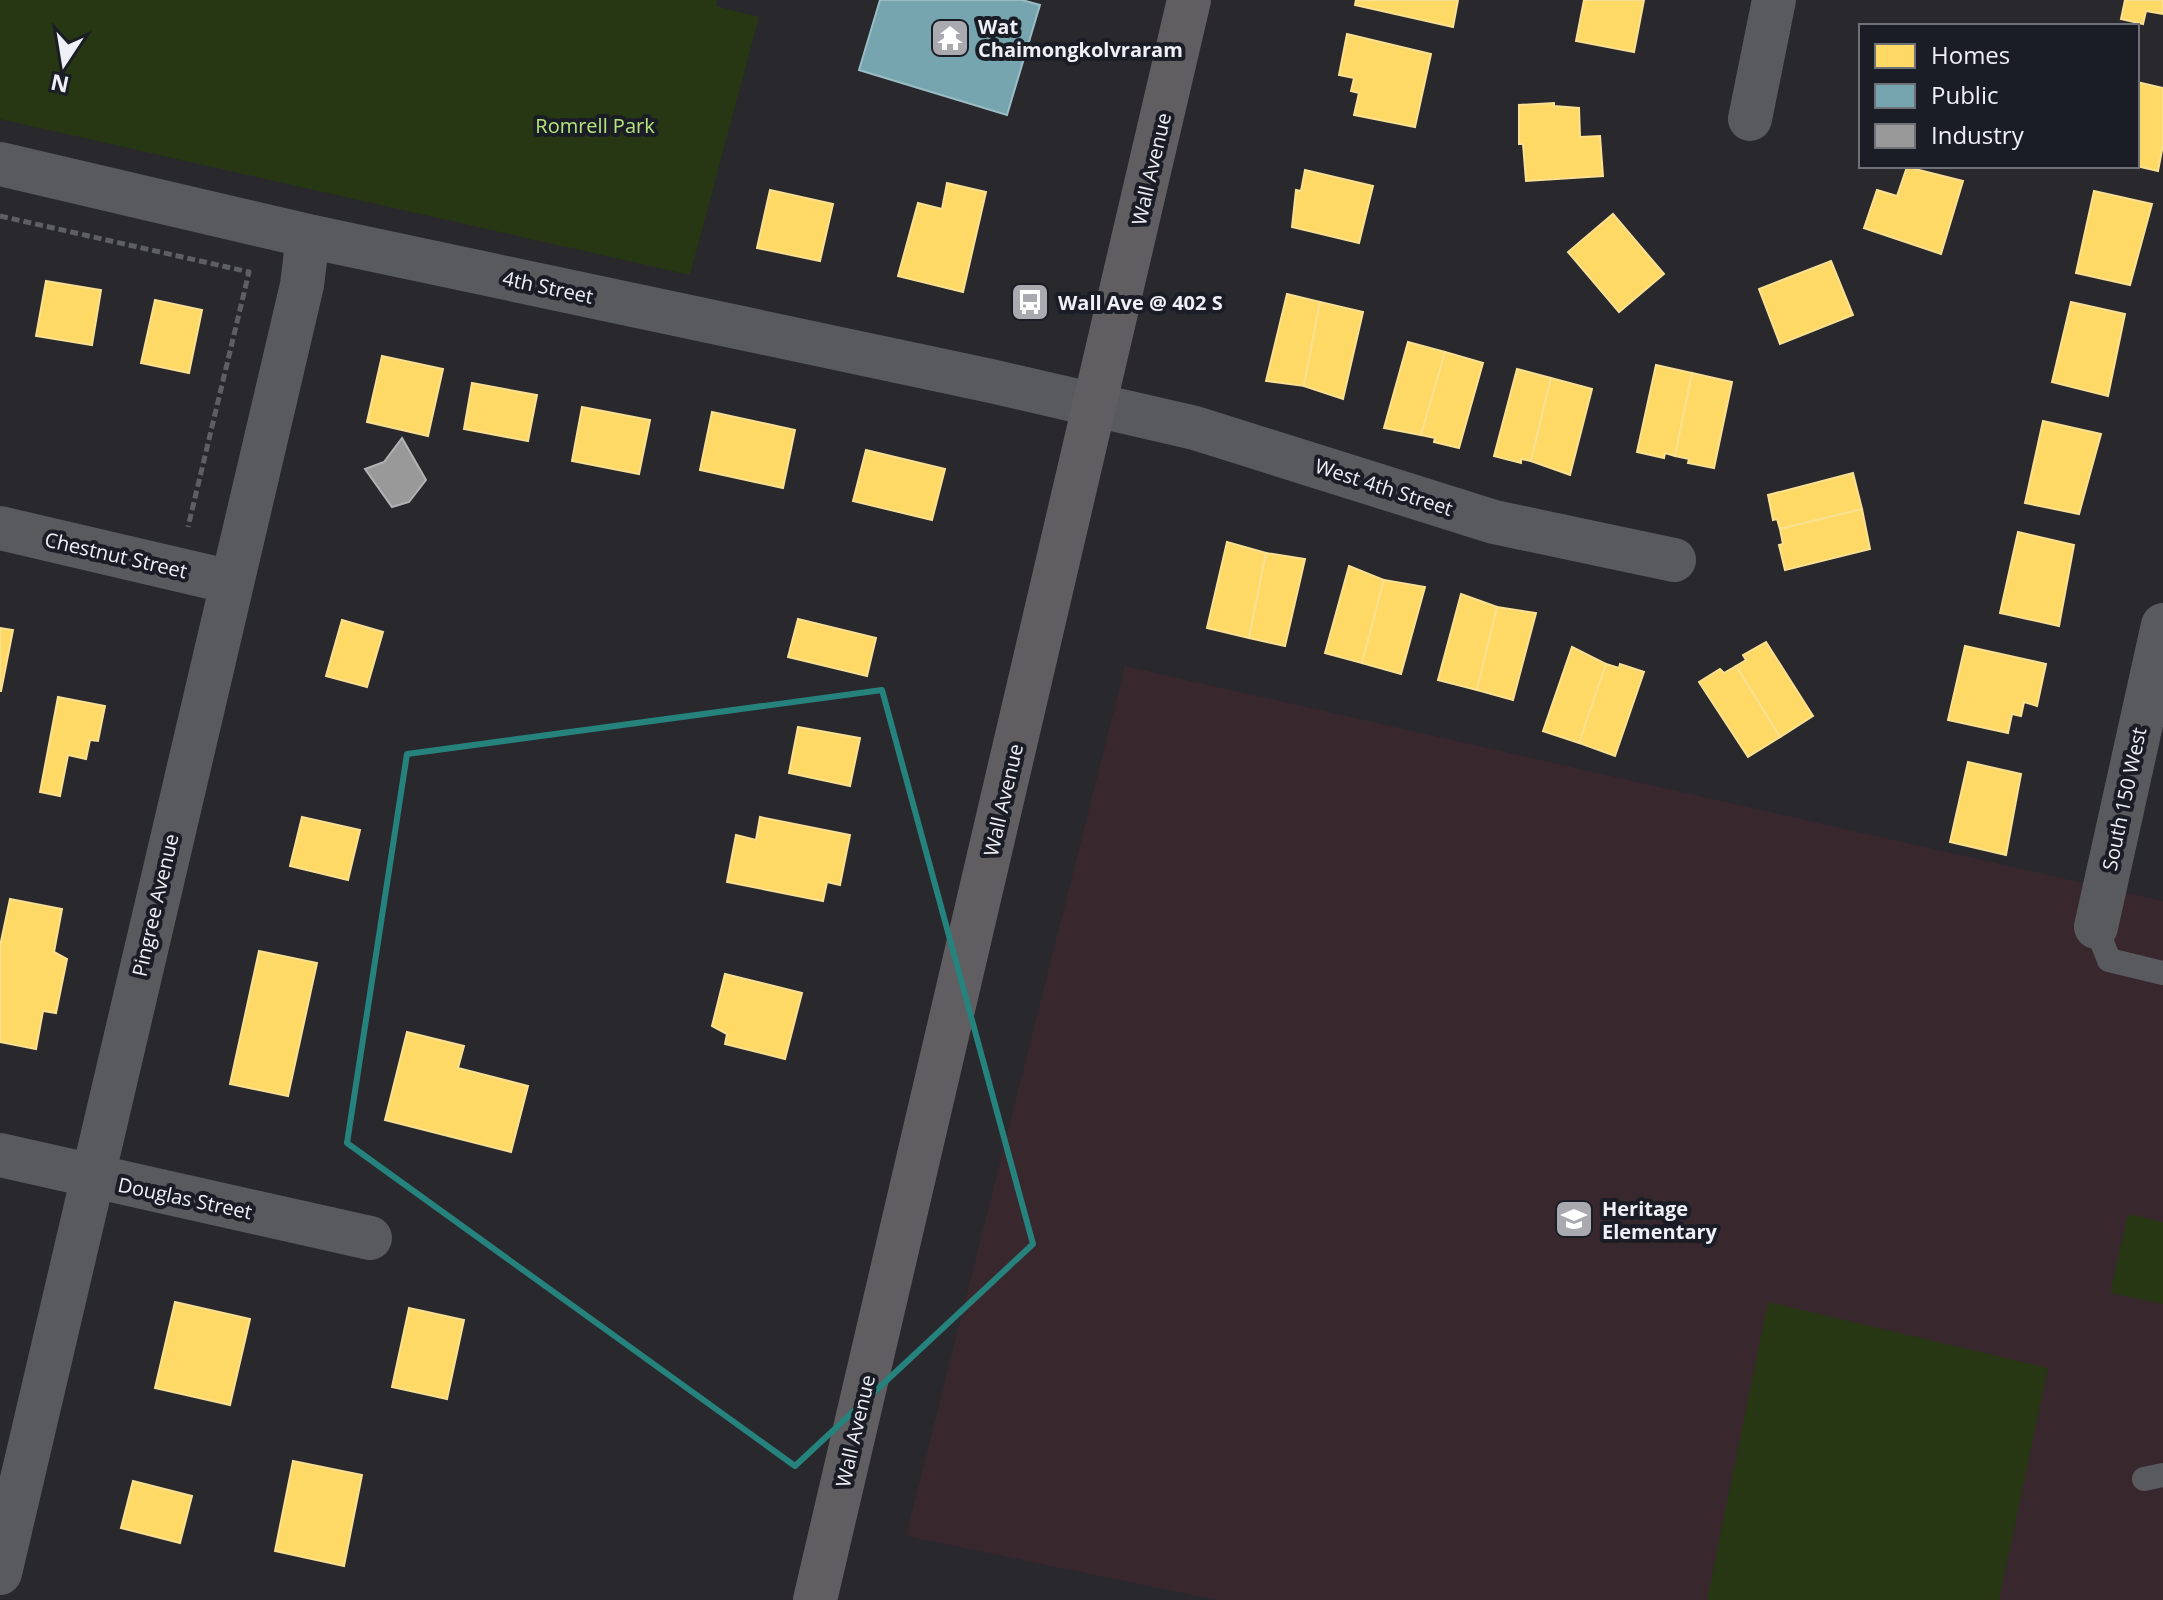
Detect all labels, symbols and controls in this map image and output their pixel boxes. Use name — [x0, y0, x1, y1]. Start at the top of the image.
place label: Wat Chaimongkolvraram — [978, 13, 1183, 63]
temple icon: Wat Chaimongkolvraram — [929, 17, 971, 59]
north arrow — [24, 24, 104, 104]
legend — [1859, 24, 2139, 168]
text: Homes — [1931, 38, 2010, 71]
text: N — [48, 68, 72, 101]
text: Public — [1931, 78, 1998, 111]
street label: Wall Avenue — [1125, 110, 1177, 228]
park label: Romrell Park — [535, 112, 655, 139]
text: Industry — [1931, 118, 2025, 151]
street label: 4th Street — [500, 264, 596, 310]
bus stop icon: Wall Ave @ 402 S — [1009, 281, 1051, 323]
place label: Wall Ave @ 402 S — [1058, 289, 1223, 316]
street label: West 4th Street — [1312, 452, 1456, 522]
street label: Chestnut Street — [42, 525, 190, 585]
street label: South 150 West — [2096, 725, 2152, 873]
street label: Wall Avenue — [977, 741, 1029, 859]
street label: Pingree Avenue — [125, 831, 185, 979]
street label: Douglas Street — [115, 1171, 255, 1225]
place label: Heritage Elementary — [1602, 1195, 1718, 1245]
school or university icon: Heritage Elementary — [1553, 1198, 1595, 1240]
street label: Wall Avenue — [829, 1372, 881, 1490]

